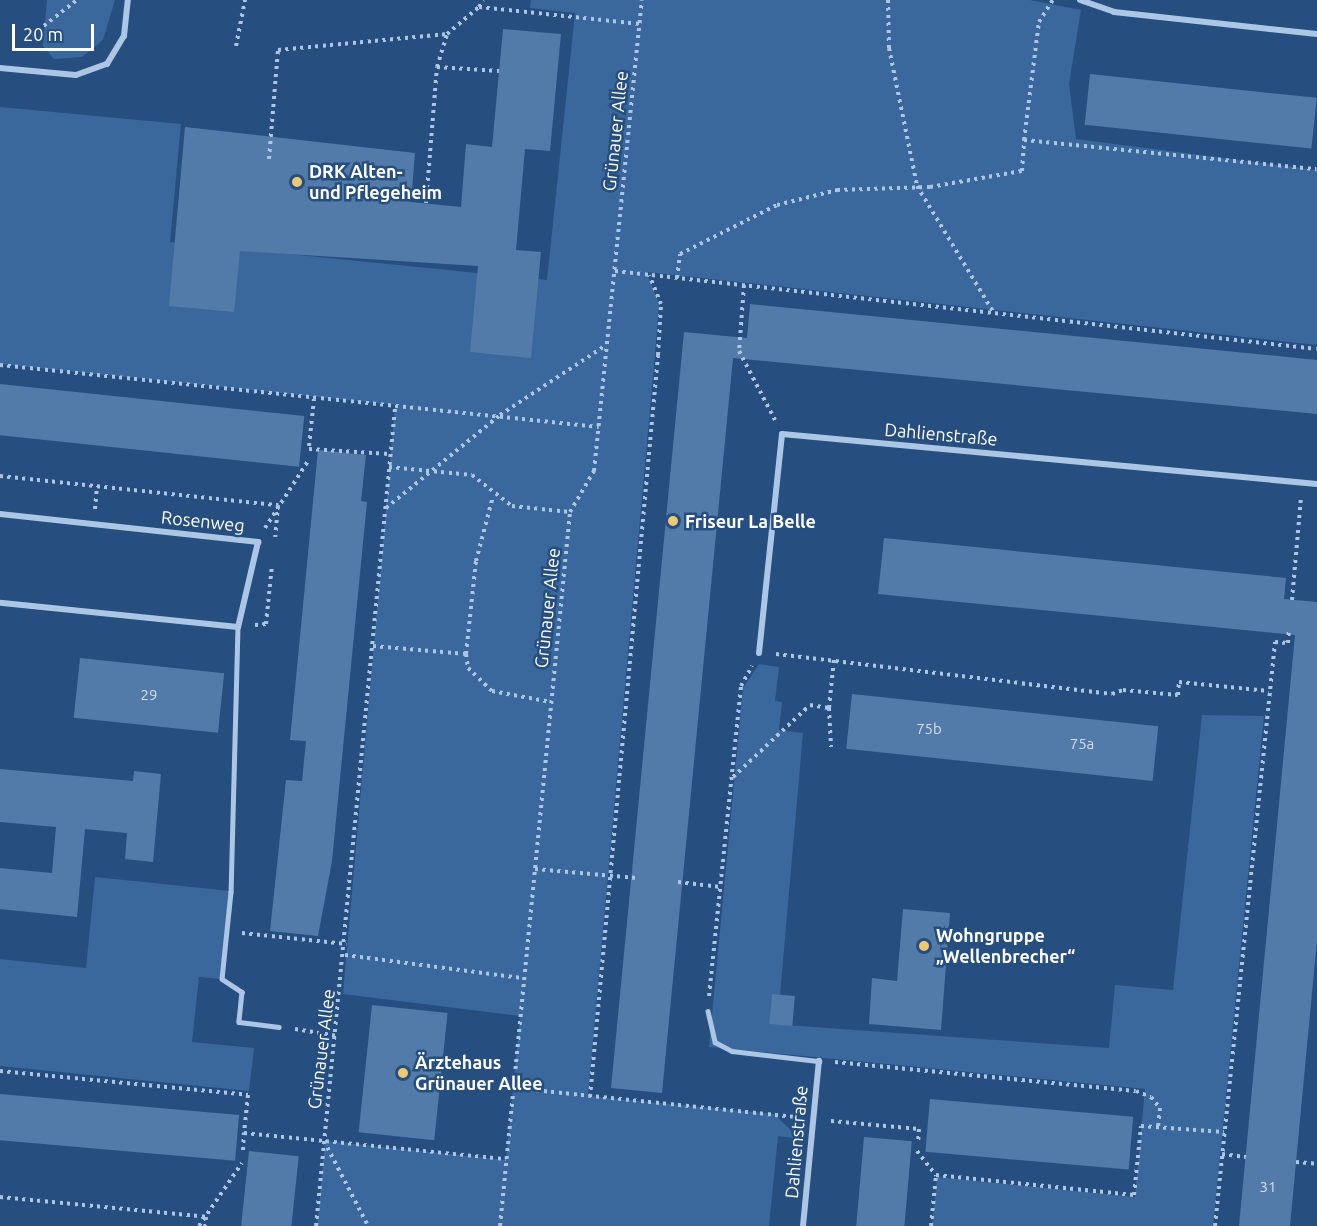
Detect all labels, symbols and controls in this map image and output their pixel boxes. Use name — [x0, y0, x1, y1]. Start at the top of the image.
scale bar — [15, 12, 98, 50]
text: 20 m — [23, 24, 63, 44]
street label: Grünauer Allee — [598, 70, 632, 192]
place label: DRK Alten- und Pflegeheim — [309, 161, 442, 204]
marker: DRK Alten- und Pflegeheim — [290, 175, 304, 189]
street label: Dahlienstraße — [884, 418, 998, 450]
street label: Rosenweg — [160, 506, 246, 536]
place label: Friseur La Belle — [685, 510, 816, 532]
marker: Friseur La Belle — [666, 514, 680, 528]
street label: Grünauer Allee — [530, 547, 564, 669]
house number: 29 — [141, 686, 157, 704]
house number: 75b — [916, 720, 942, 738]
house number: 75a — [1070, 735, 1094, 753]
place label: Wohngruppe „Wellenbrecher“ — [936, 925, 1075, 968]
marker: Wohngruppe „Wellenbrecher“ — [917, 939, 931, 953]
street label: Grünauer Allee — [303, 988, 339, 1110]
place label: Ärztehaus Grünauer Allee — [415, 1052, 543, 1094]
marker: Ärztehaus Grünauer Allee — [396, 1066, 410, 1080]
street label: Dahlienstraße — [780, 1085, 812, 1199]
house number: 31 — [1260, 1178, 1276, 1196]

